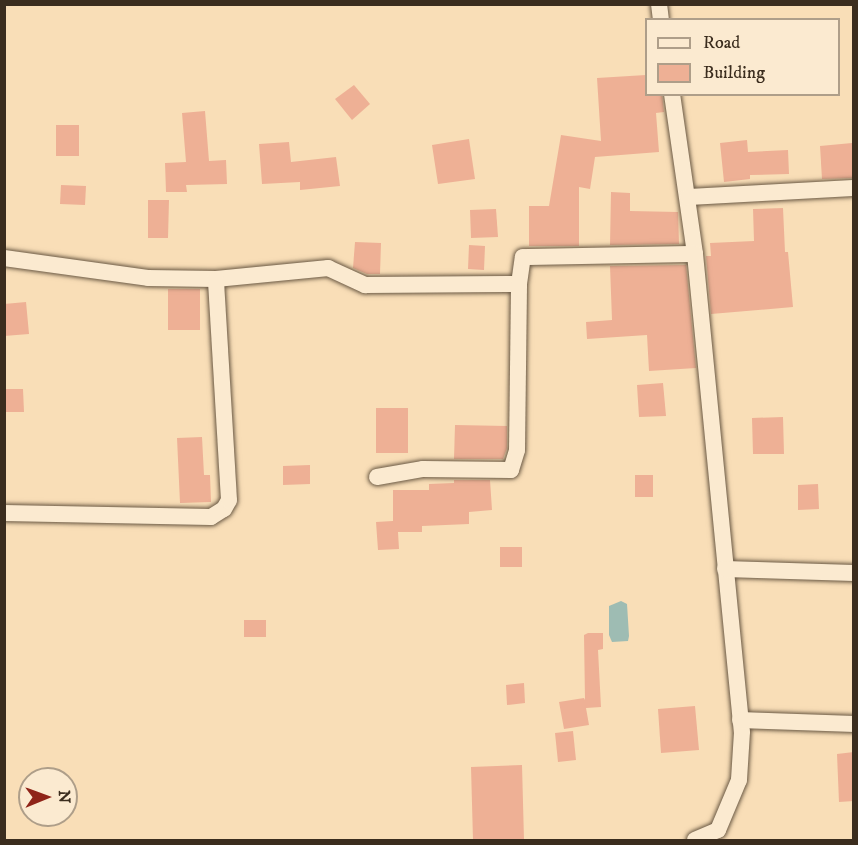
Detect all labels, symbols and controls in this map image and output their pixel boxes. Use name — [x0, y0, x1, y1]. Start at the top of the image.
legend — [645, 18, 840, 96]
text: Road — [703, 32, 740, 54]
text: Building — [703, 62, 765, 84]
north arrow — [18, 767, 78, 827]
text: N — [54, 790, 74, 803]

